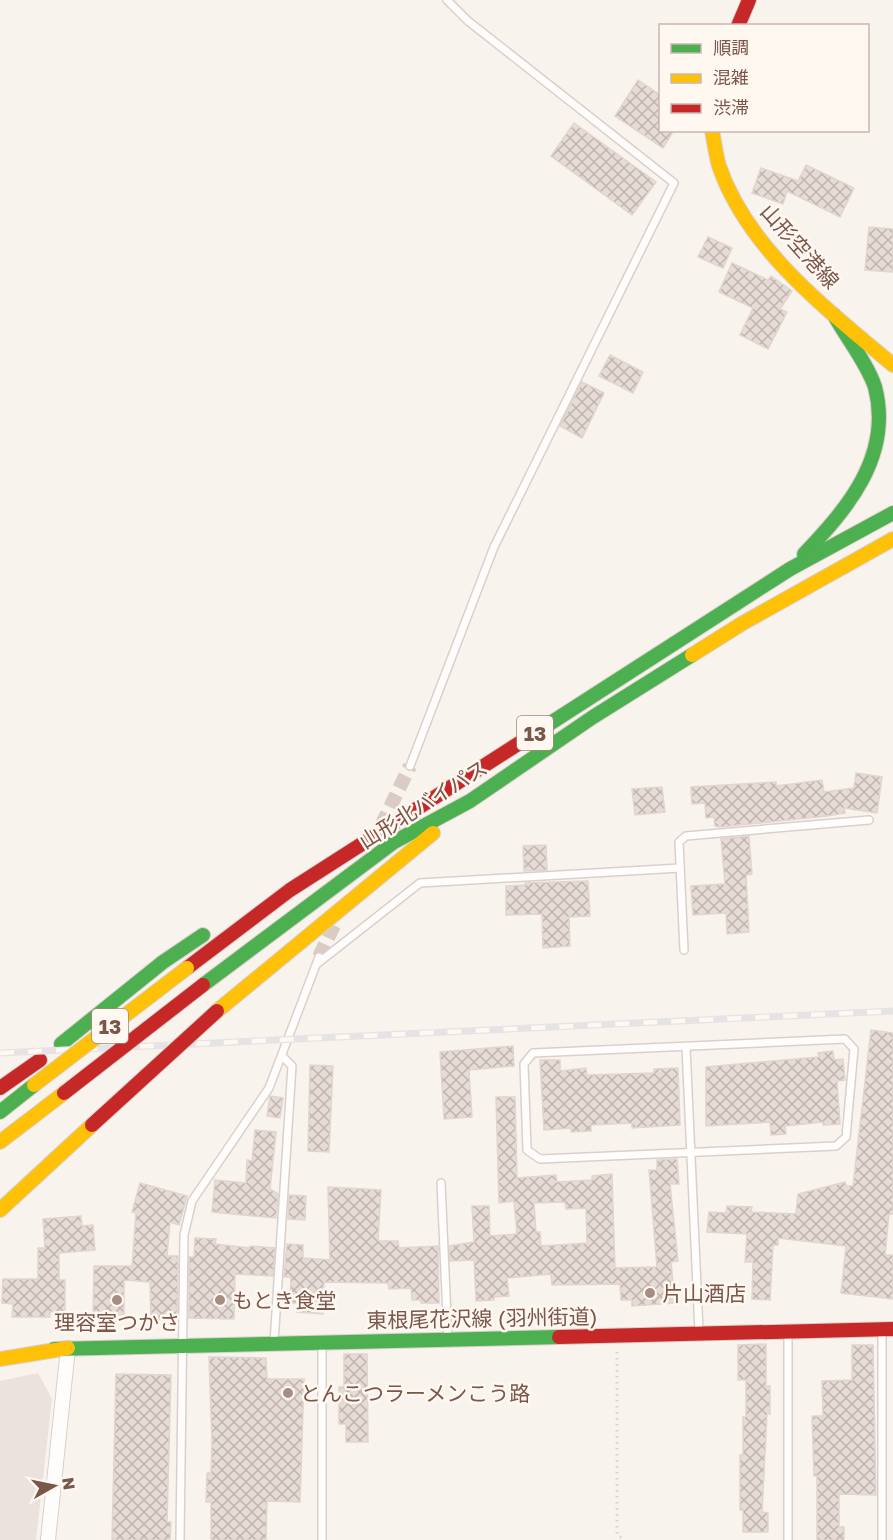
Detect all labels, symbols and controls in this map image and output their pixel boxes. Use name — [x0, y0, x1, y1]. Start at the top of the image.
legend — [659, 24, 869, 132]
text: 順調 — [713, 36, 749, 58]
text: 混雑 — [713, 66, 749, 88]
text: 渋滞 — [713, 96, 749, 118]
street label: 山形空港線 — [755, 198, 845, 294]
road number: 13 — [517, 716, 553, 750]
street label: 山形北バイパス — [354, 754, 492, 854]
road number: 13 — [92, 1009, 128, 1043]
place label: 片山酒店 — [662, 1280, 746, 1306]
marker: 片山酒店 — [643, 1286, 657, 1300]
place label: もとき食堂 — [232, 1287, 337, 1313]
marker: 理容室つかさ — [110, 1293, 124, 1307]
marker: もとき食堂 — [213, 1293, 227, 1307]
street label: 東根尾花沢線 (羽州街道) — [366, 1303, 598, 1333]
place label: 理容室つかさ — [54, 1309, 180, 1335]
place label: とんこつラーメンこう路 — [300, 1380, 530, 1406]
marker: とんこつラーメンこう路 — [281, 1386, 295, 1400]
north arrow — [24, 1456, 84, 1516]
text: N — [58, 1476, 80, 1491]

